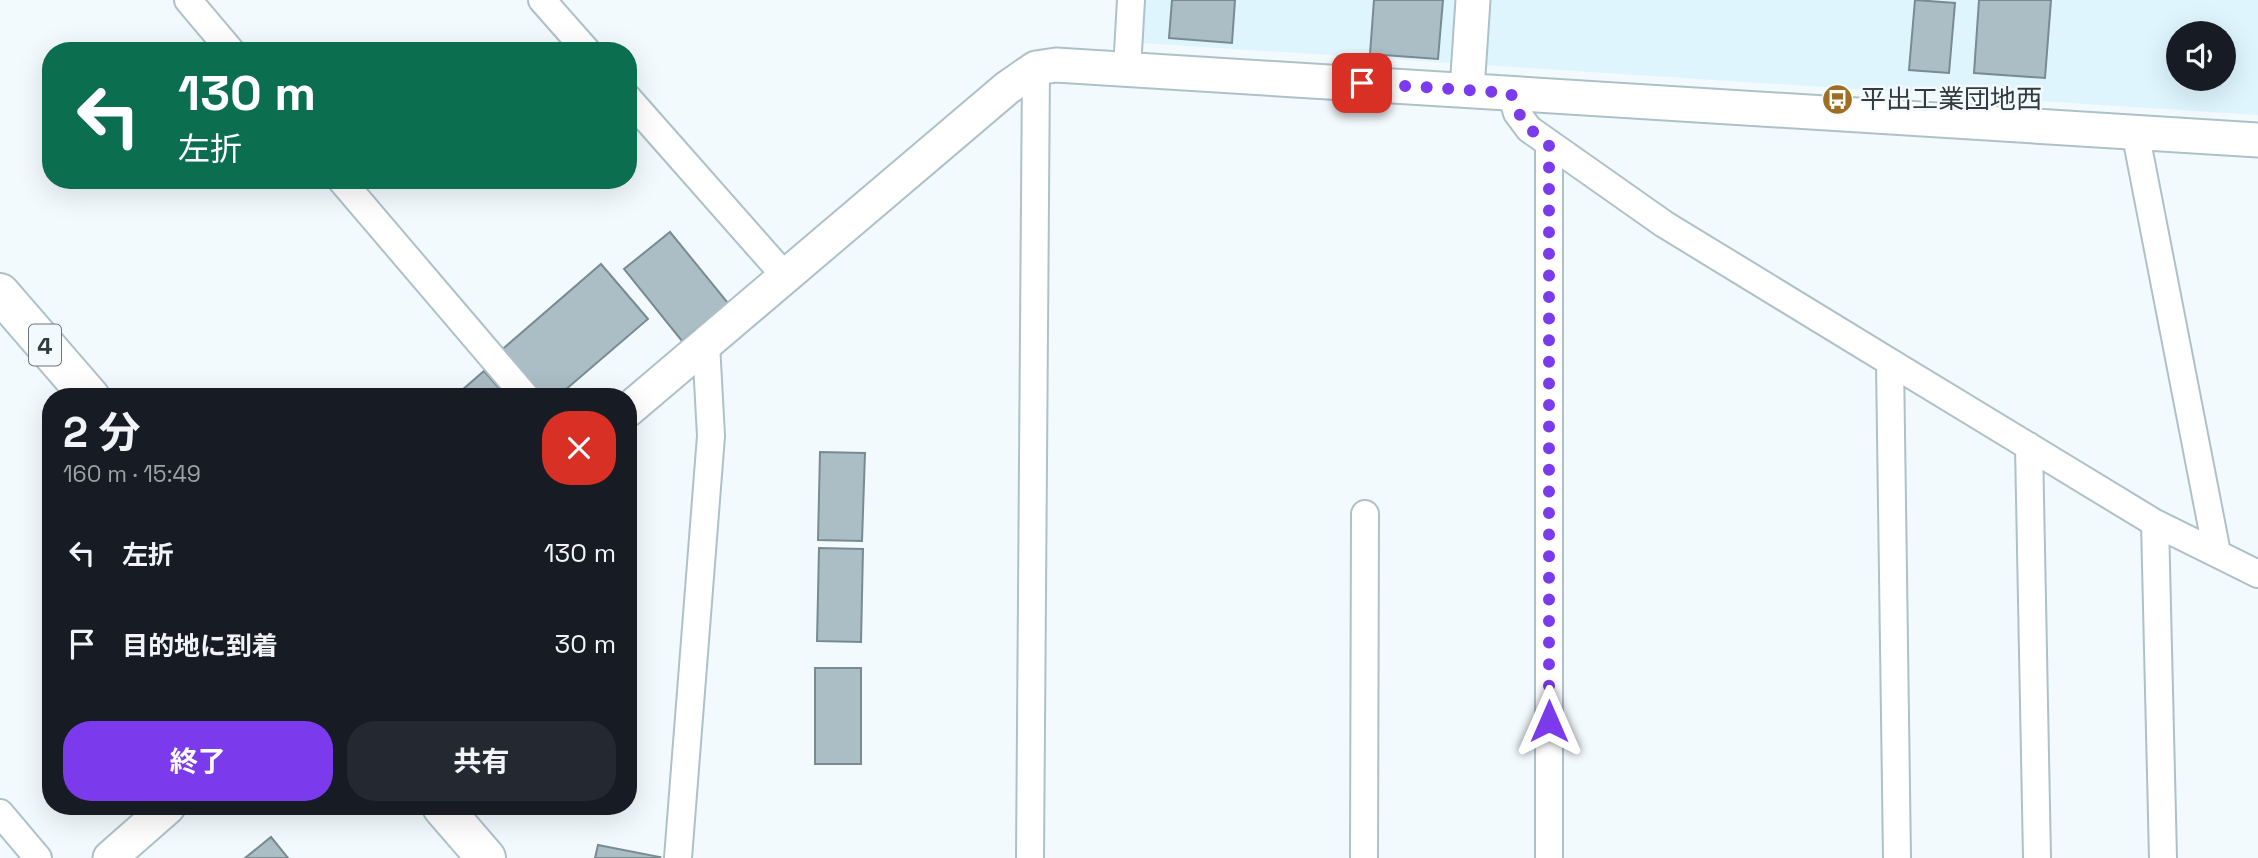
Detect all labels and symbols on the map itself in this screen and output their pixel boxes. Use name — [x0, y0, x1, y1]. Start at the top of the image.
pin — [1332, 53, 1392, 113]
bus stop icon: 平出工業団地西 — [1820, 82, 1854, 116]
place label: 平出工業団地西 — [1860, 82, 2042, 116]
road number: 4 — [29, 324, 61, 366]
position arrow — [1512, 684, 1586, 758]

